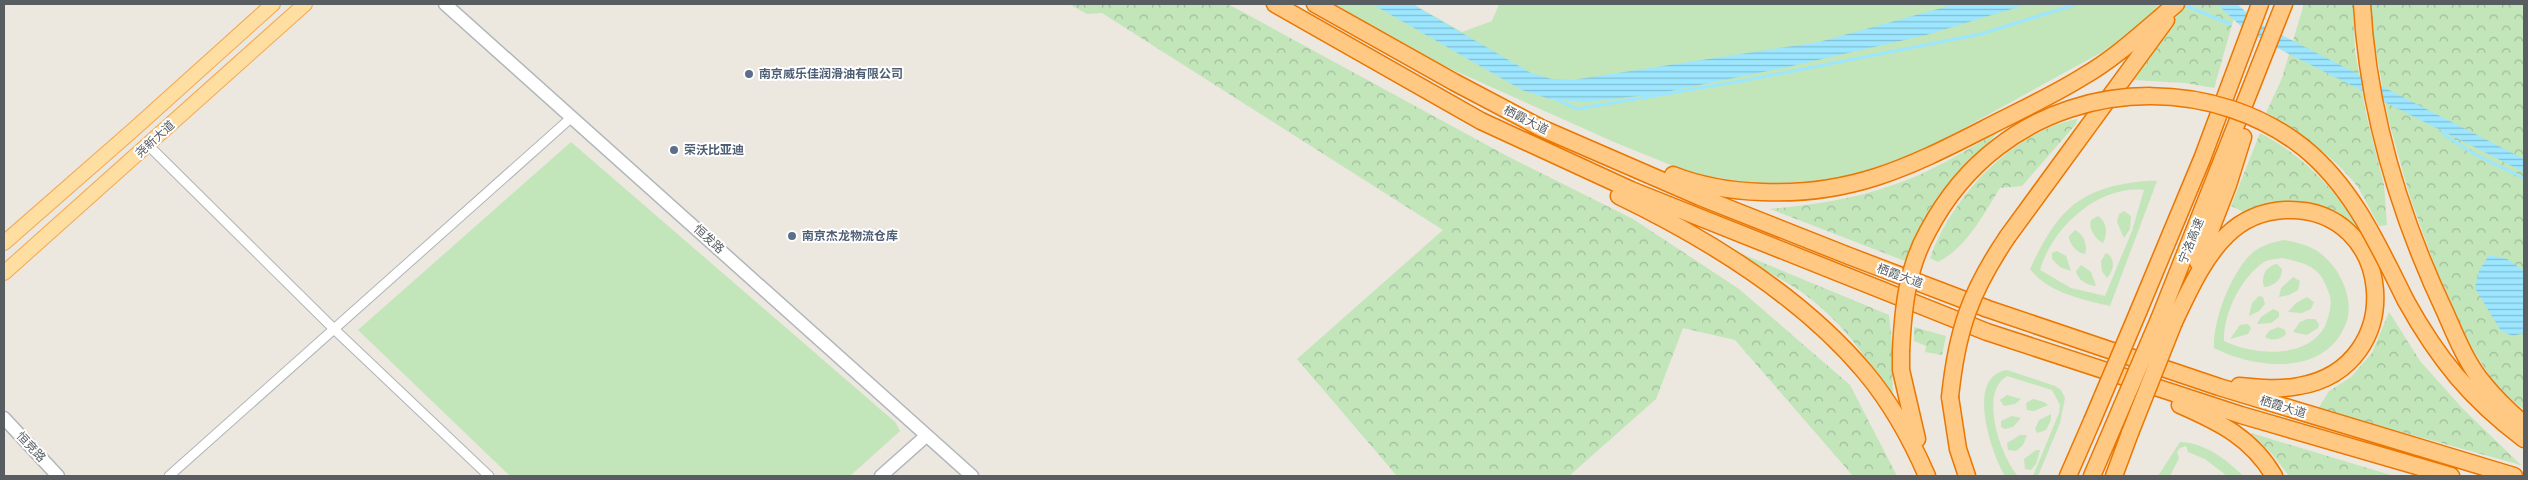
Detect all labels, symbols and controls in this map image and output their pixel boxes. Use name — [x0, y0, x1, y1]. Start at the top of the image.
place label: 南京威乐佳润滑油有限公司 — [759, 66, 903, 81]
marker: 南京威乐佳润滑油有限公司 — [743, 68, 755, 80]
street label: 栖霞大道 — [1501, 102, 1551, 137]
street label: 尧新大道 — [132, 117, 178, 160]
place label: 荣沃比亚迪 — [684, 142, 744, 157]
marker: 荣沃比亚迪 — [668, 144, 680, 156]
street label: 宁洛高速 — [2175, 216, 2206, 266]
street label: 恒发路 — [691, 221, 728, 256]
place label: 南京杰龙物流仓库 — [802, 228, 898, 243]
marker: 南京杰龙物流仓库 — [786, 230, 798, 242]
street label: 栖霞大道 — [1875, 260, 1925, 291]
street label: 栖霞大道 — [2258, 392, 2308, 421]
street label: 恒竞路 — [14, 428, 49, 465]

